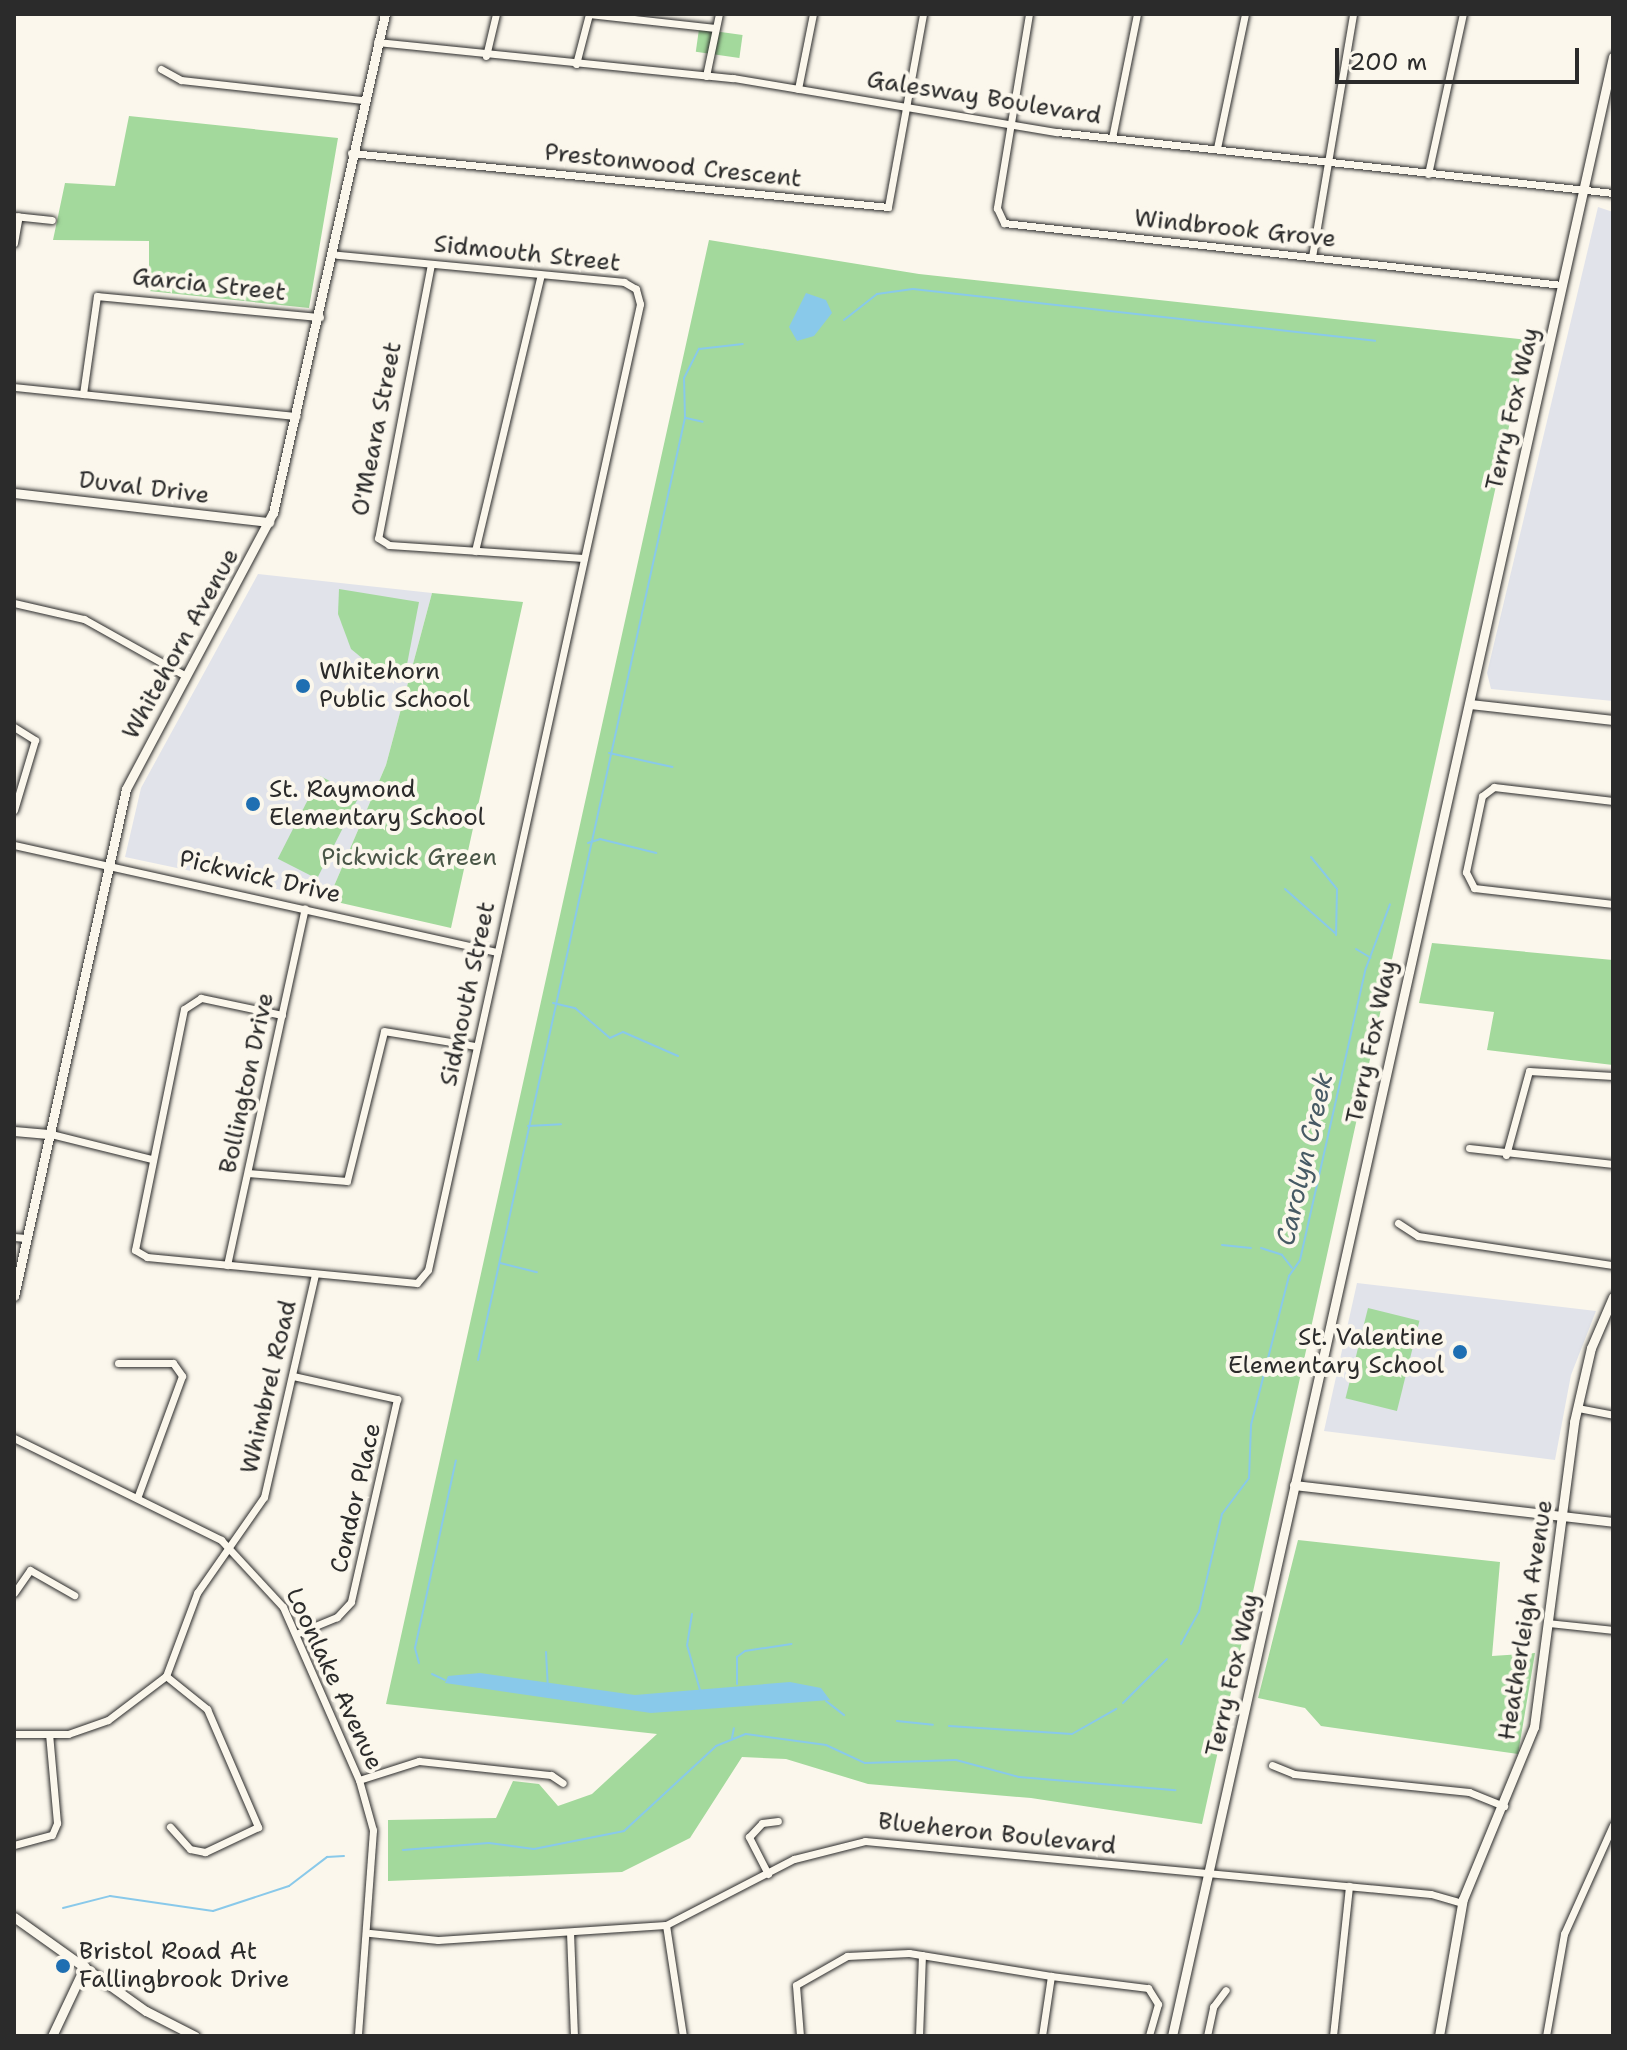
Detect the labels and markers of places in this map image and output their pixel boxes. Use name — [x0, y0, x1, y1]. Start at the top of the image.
place label: Whitehorn Public School — [319, 658, 470, 714]
marker: Whitehorn Public School — [294, 677, 312, 695]
place label: St. Raymond Elementary School — [269, 776, 485, 832]
marker: St. Raymond Elementary School — [244, 795, 262, 813]
place label: St. Valentine Elementary School — [1228, 1324, 1444, 1380]
marker: St. Valentine Elementary School — [1451, 1343, 1469, 1361]
place label: Bristol Road At Fallingbrook Drive — [79, 1938, 290, 1994]
marker: Bristol Road At Fallingbrook Drive — [54, 1957, 72, 1975]

